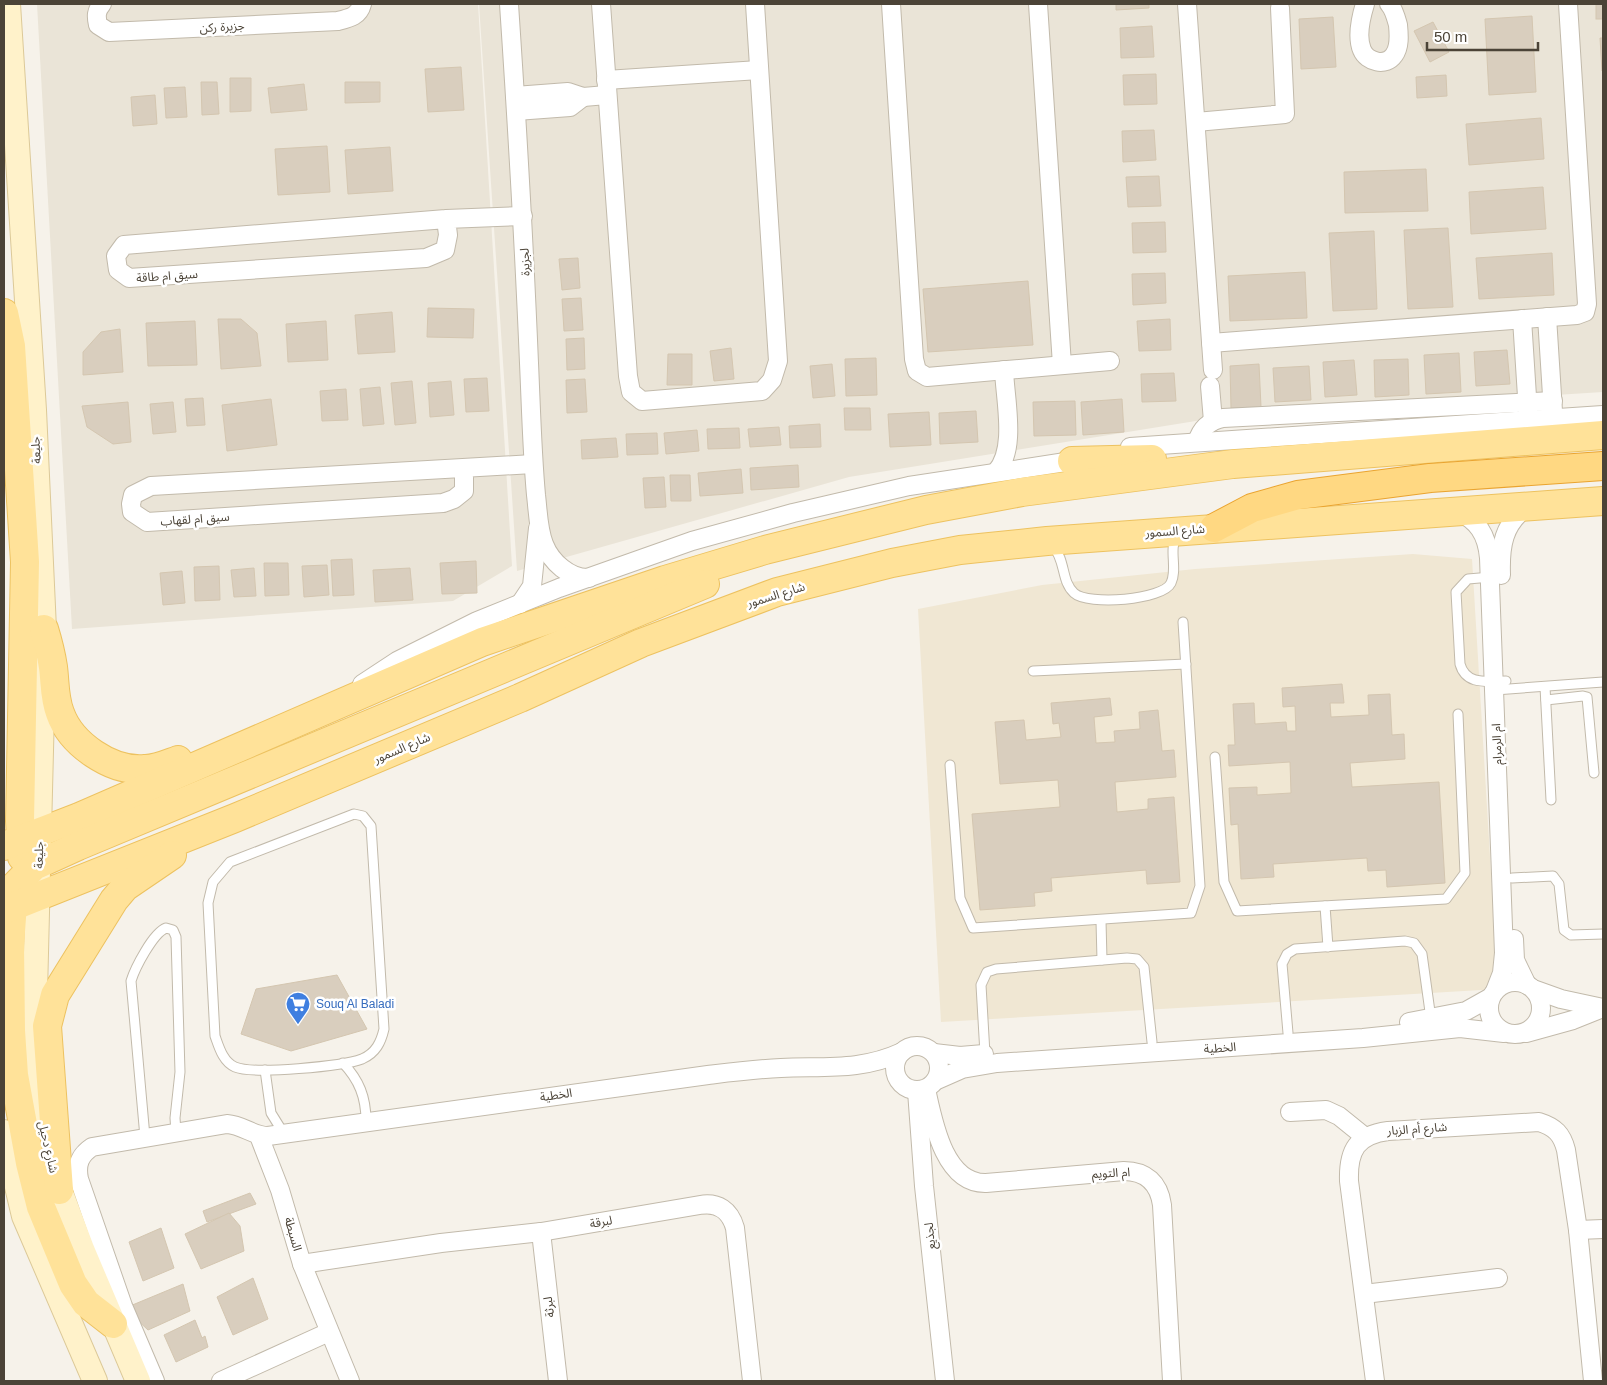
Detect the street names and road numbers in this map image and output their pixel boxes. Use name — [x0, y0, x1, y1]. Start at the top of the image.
street label: جزيرة ركن — [199, 19, 245, 35]
street label: لجزيرة — [518, 248, 533, 276]
street label: سيق ام طاقة — [136, 267, 198, 287]
street label: جليعة — [28, 436, 44, 464]
street label: سيق ام لقهاب — [160, 510, 230, 530]
street label: شارع السمور — [1144, 522, 1206, 542]
street label: شارع السمور — [744, 580, 807, 613]
street label: ام الرمرام — [1489, 723, 1507, 765]
street label: شارع السمور — [371, 730, 433, 768]
street label: جليعة — [32, 841, 46, 869]
street label: الخطية — [1203, 1040, 1237, 1056]
street label: الخطية — [539, 1086, 573, 1104]
street label: شارع أم الزبار — [1385, 1119, 1448, 1140]
street label: شارع دحيل — [33, 1120, 61, 1175]
street label: ام التويم — [1091, 1165, 1131, 1183]
street label: لبرقة — [589, 1213, 613, 1231]
street label: السبطة — [281, 1215, 305, 1253]
street label: لجذيع — [922, 1222, 940, 1250]
street label: لبرثة — [541, 1296, 557, 1318]

